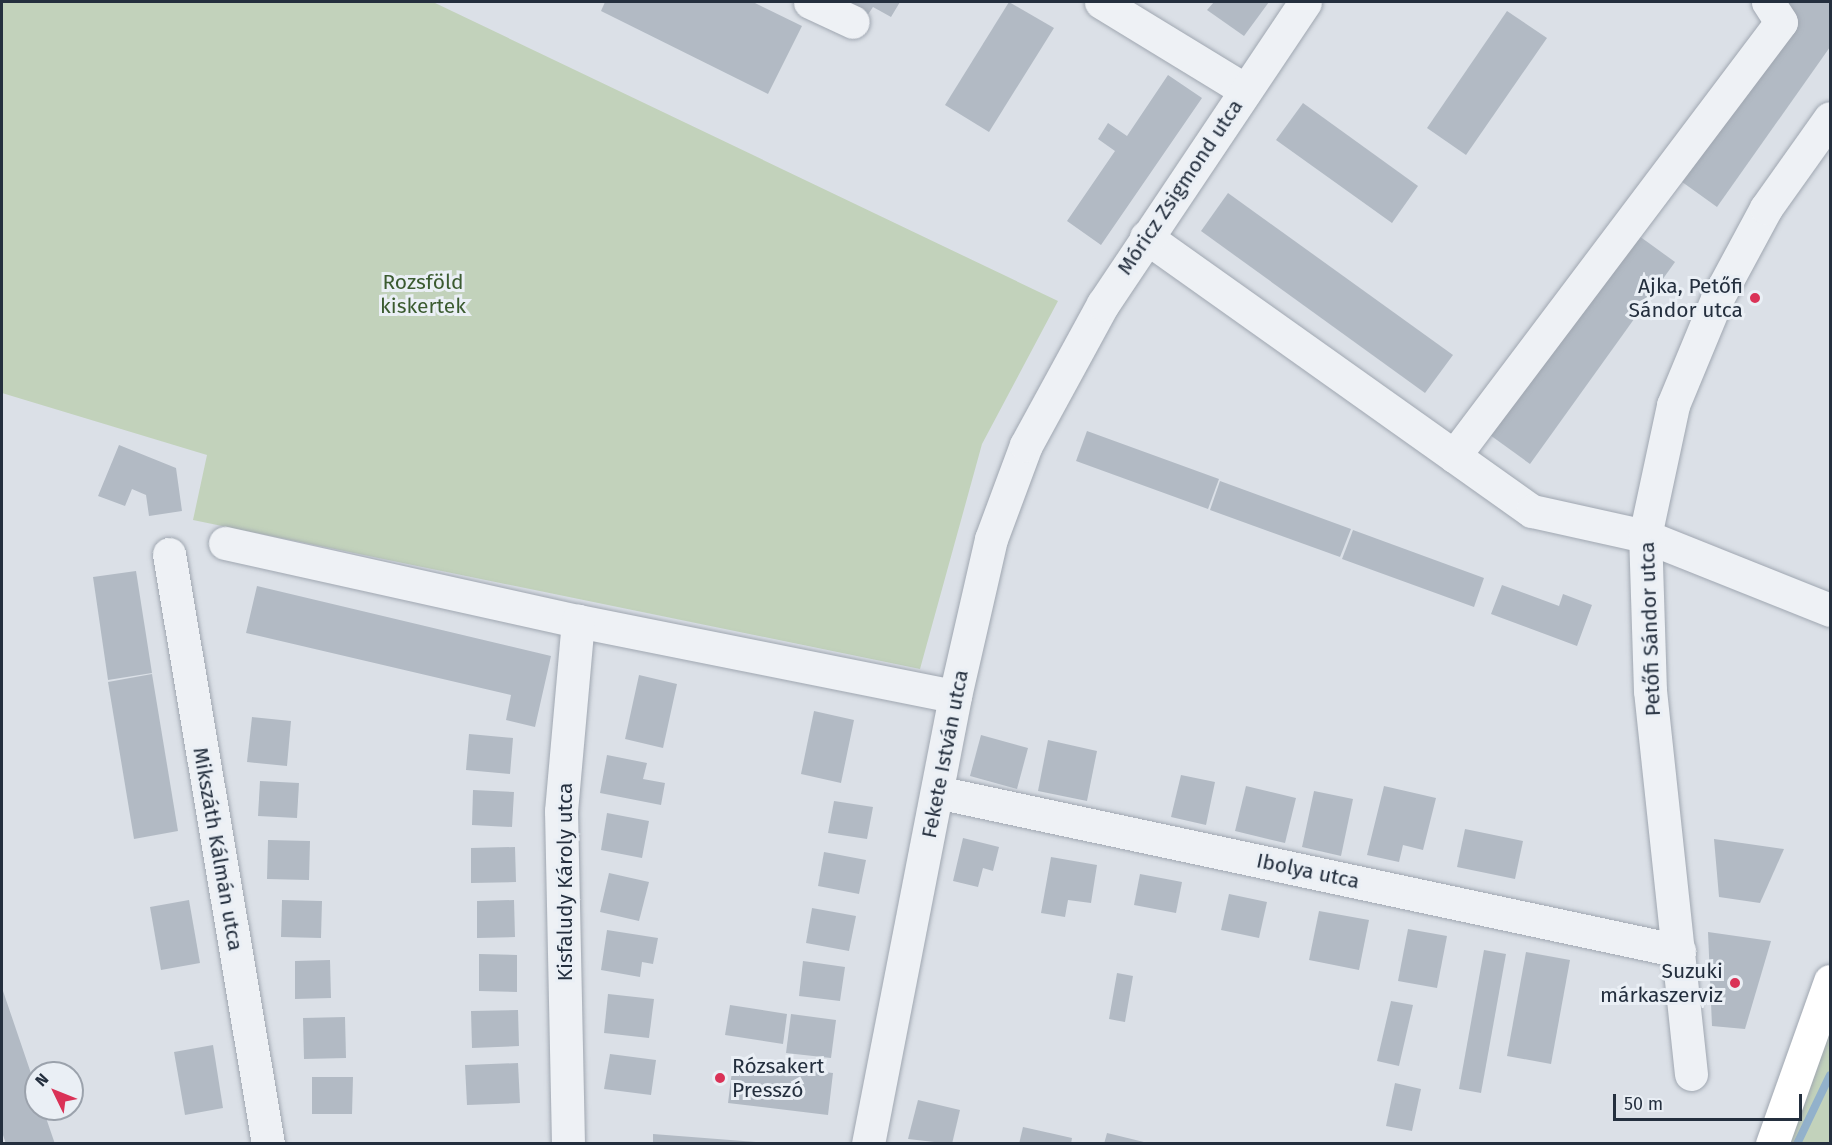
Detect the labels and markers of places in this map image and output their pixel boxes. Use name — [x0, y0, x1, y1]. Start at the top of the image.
place label: Ajka, Petőfi Sándor utca — [1629, 273, 1743, 323]
marker: Ajka, Petőfi Sándor utca — [1748, 291, 1762, 305]
place label: Suzuki márkaszerviz — [1600, 958, 1723, 1008]
marker: Suzuki márkaszerviz — [1728, 976, 1742, 990]
place label: Rózsakert Presszó — [732, 1053, 824, 1103]
marker: Rózsakert Presszó — [713, 1071, 727, 1085]

